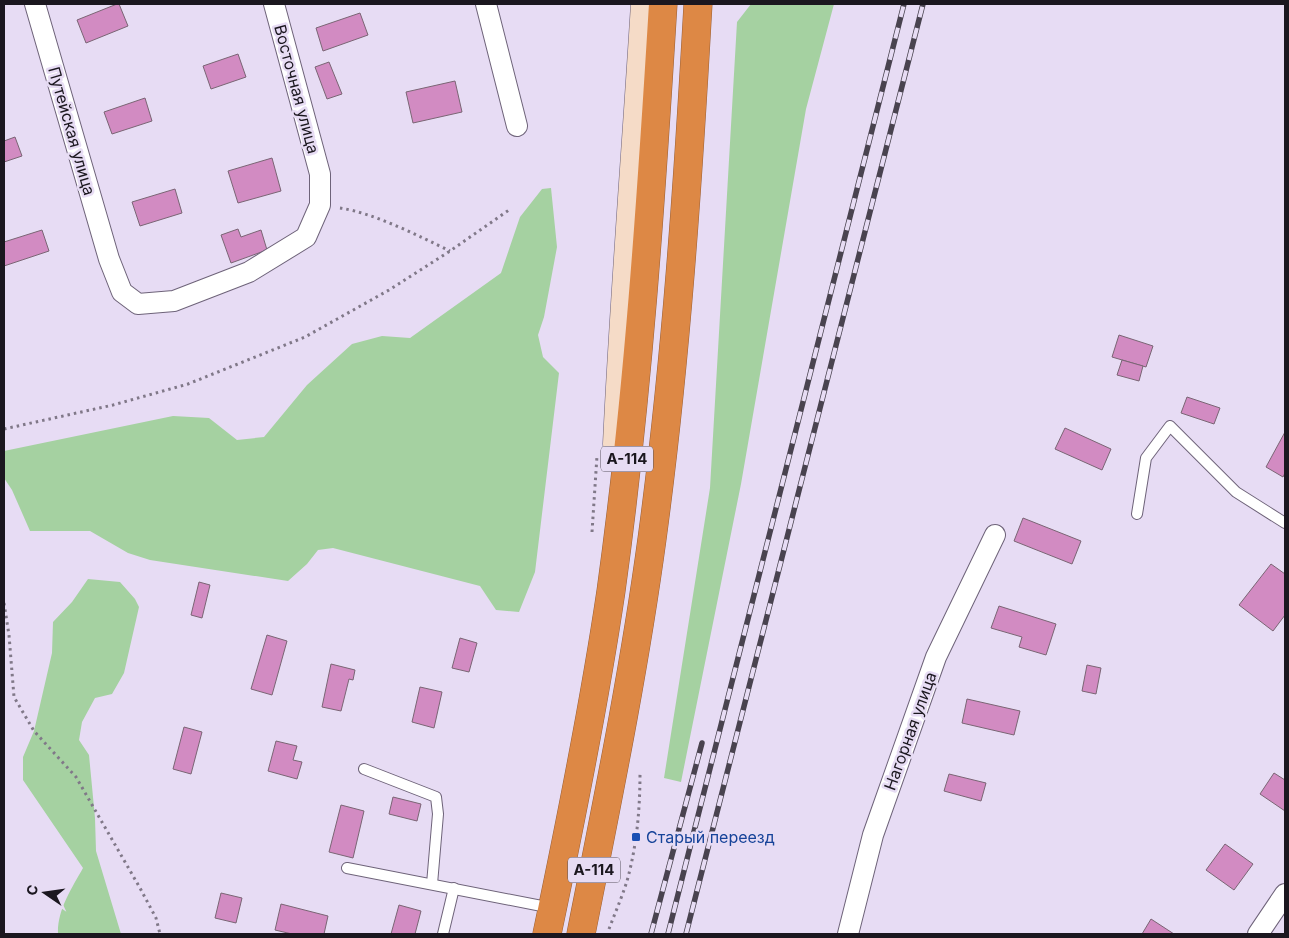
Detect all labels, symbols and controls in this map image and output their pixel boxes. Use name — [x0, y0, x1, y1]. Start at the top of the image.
street label: Восточная улица — [270, 22, 324, 156]
street label: Путейская улица — [44, 64, 100, 198]
road number: А-114 — [601, 446, 653, 472]
street label: Нагорная улица — [879, 669, 941, 793]
place label: Старый переезд — [646, 827, 775, 847]
marker: Старый переезд — [630, 831, 642, 843]
road number: А-114 — [568, 858, 620, 882]
north arrow — [20, 868, 70, 918]
text: С — [22, 883, 41, 897]

